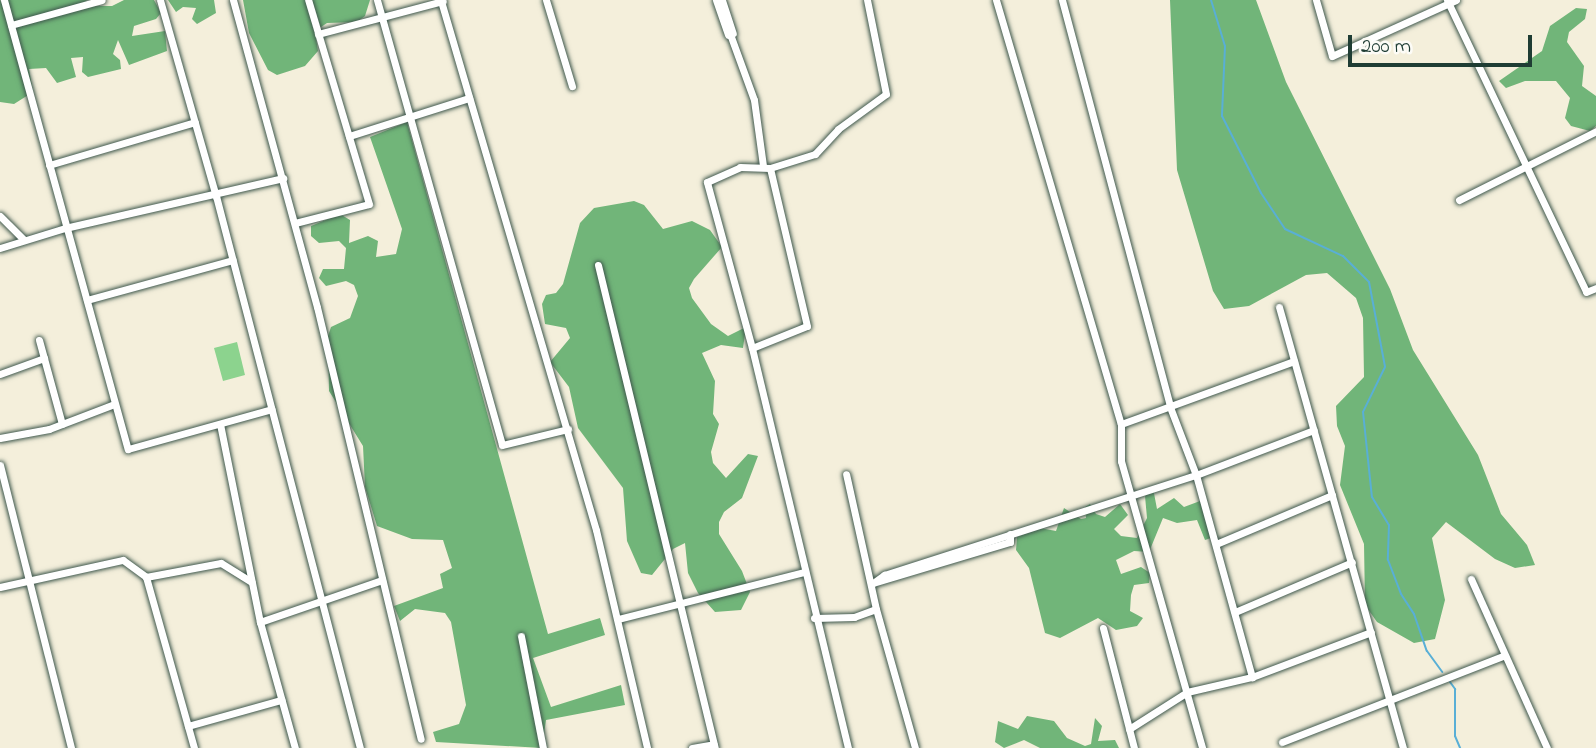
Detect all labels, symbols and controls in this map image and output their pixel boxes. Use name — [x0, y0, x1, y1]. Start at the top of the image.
scale bar — [1351, 21, 1535, 65]
text: 200 m — [1361, 32, 1411, 62]

